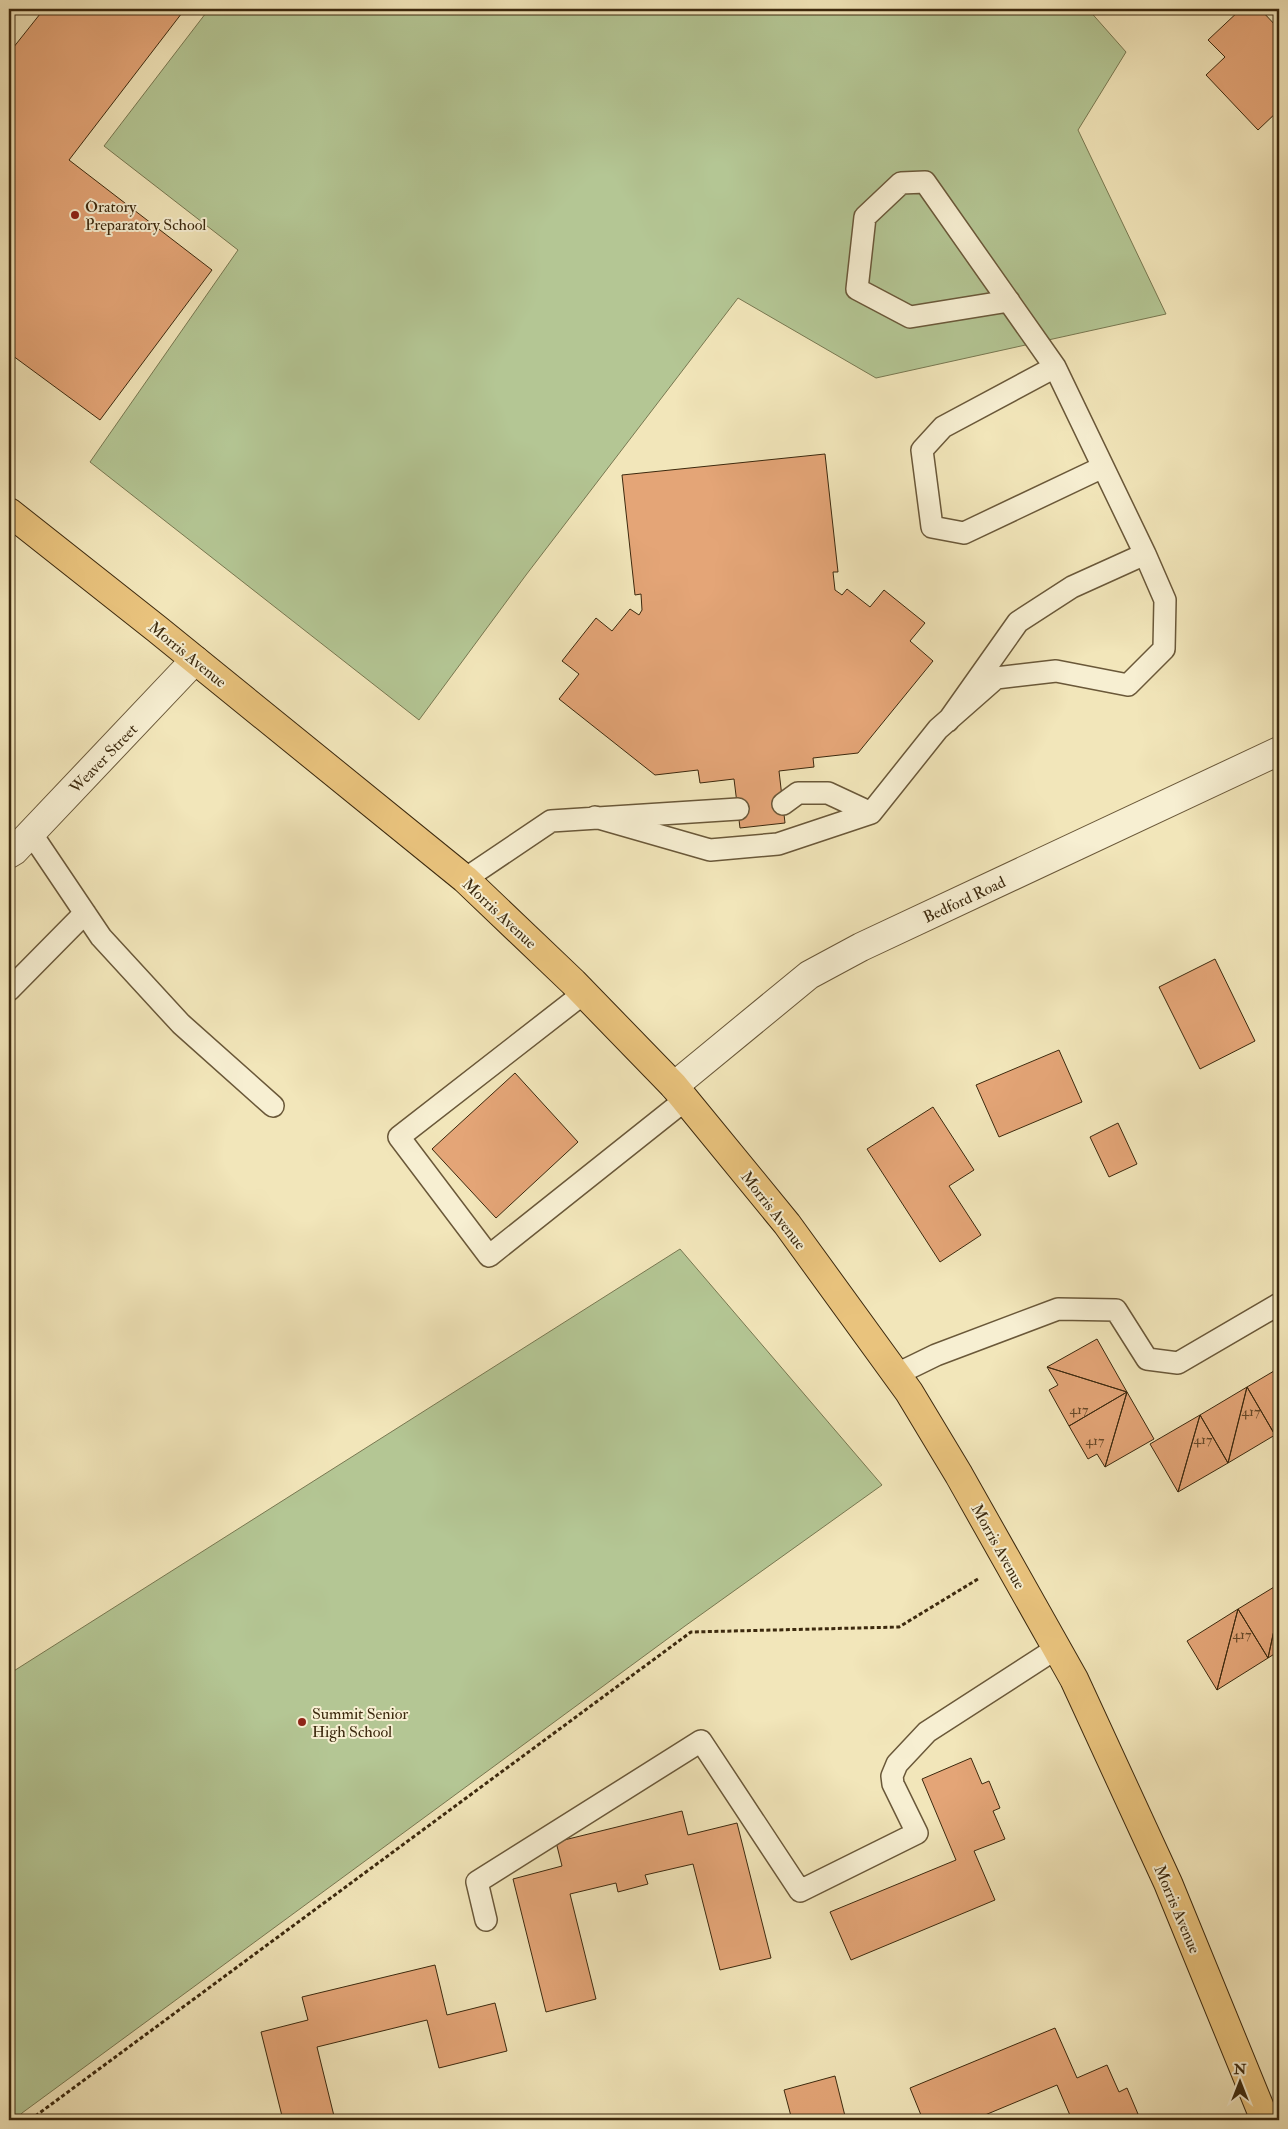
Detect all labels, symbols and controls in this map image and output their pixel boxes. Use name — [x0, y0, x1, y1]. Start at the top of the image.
place label: Oratory Preparatory School — [85, 197, 206, 236]
marker: Oratory Preparatory School — [69, 209, 81, 221]
street label: Morris Avenue — [144, 617, 231, 692]
street label: Weaver Street — [65, 720, 142, 798]
street label: Bedford Road — [920, 872, 1009, 928]
street label: Morris Avenue — [458, 874, 541, 953]
street label: Morris Avenue — [736, 1167, 810, 1254]
house number: 417 — [1070, 1401, 1089, 1418]
house number: 417 — [1242, 1403, 1261, 1420]
house number: 417 — [1194, 1431, 1213, 1448]
house number: 417 — [1086, 1432, 1105, 1449]
street label: Morris Avenue — [967, 1500, 1030, 1593]
house number: 417 — [1233, 1626, 1252, 1643]
place label: Summit Senior High School — [312, 1704, 408, 1742]
marker: Summit Senior High School — [296, 1716, 308, 1728]
street label: Morris Avenue — [1149, 1862, 1205, 1957]
north arrow — [1216, 2056, 1266, 2106]
text: N — [1233, 2061, 1247, 2078]

